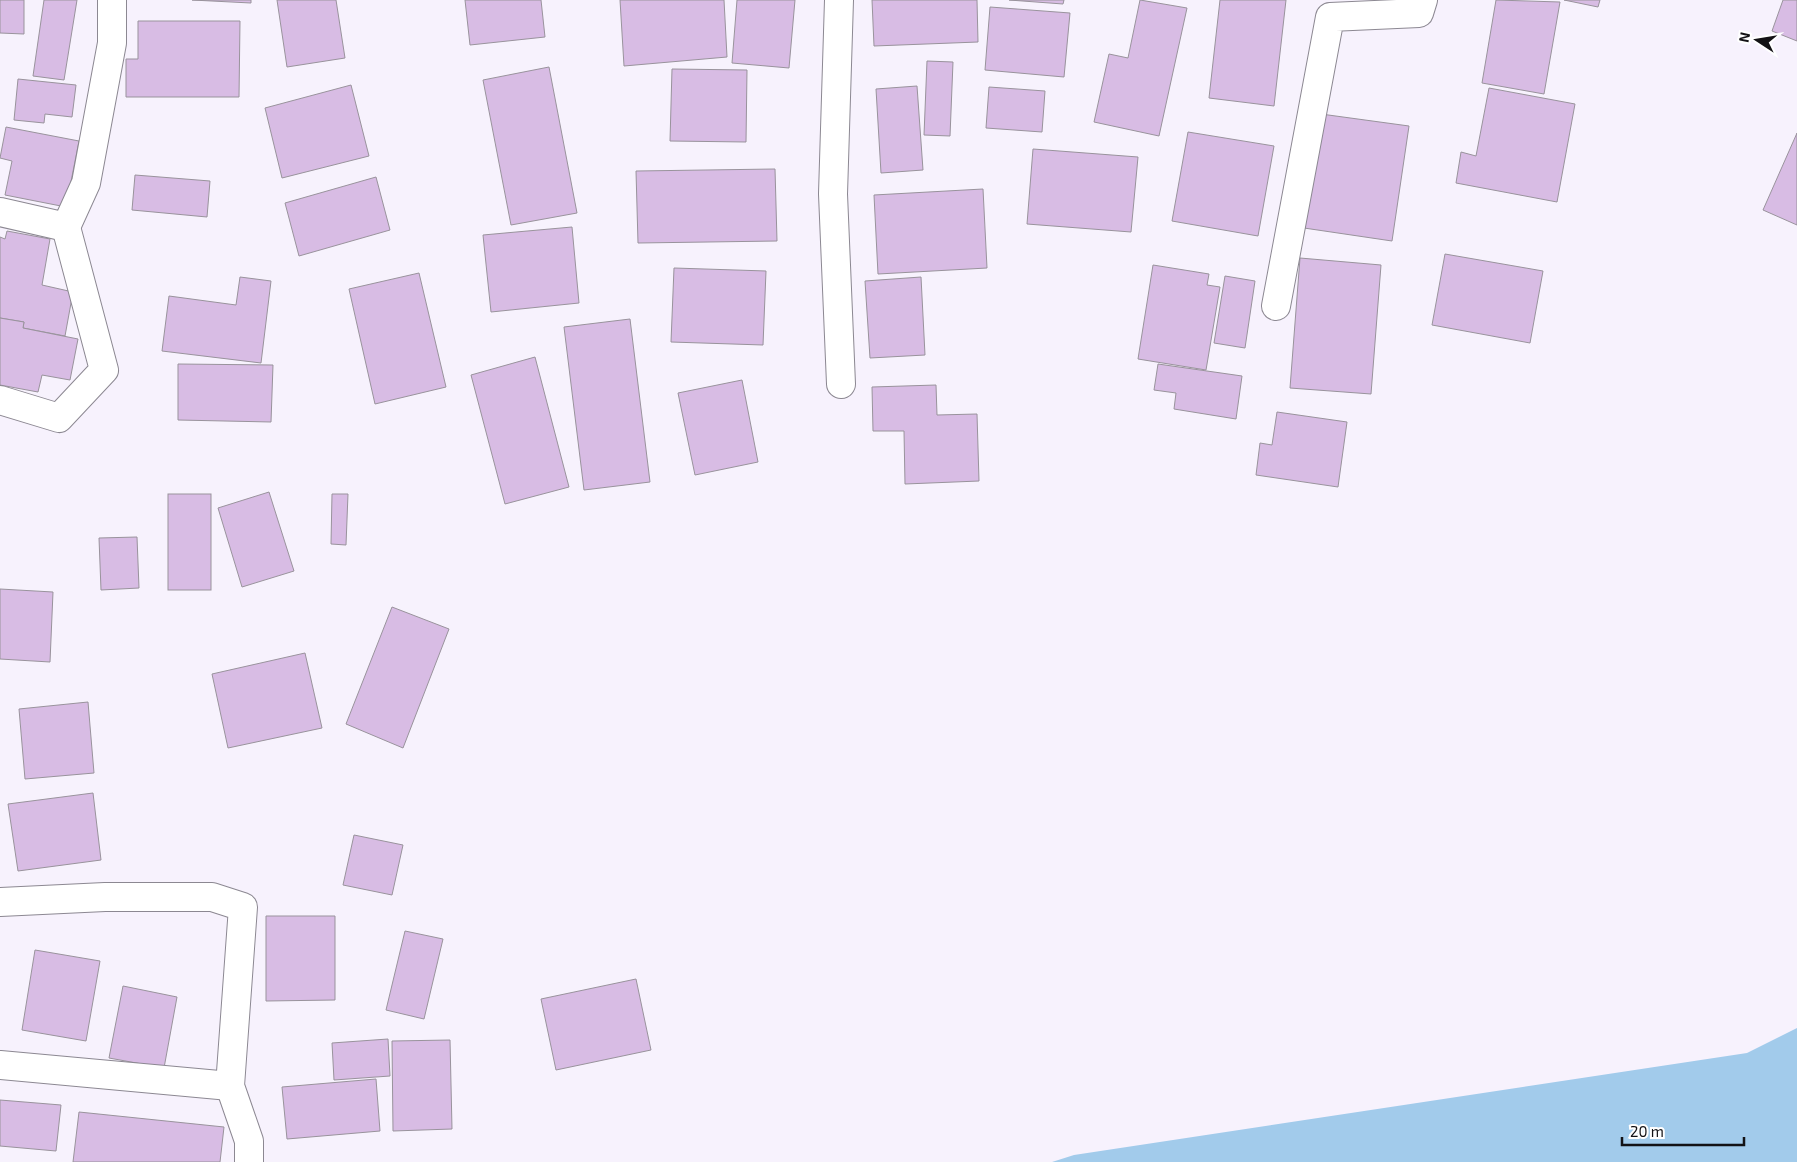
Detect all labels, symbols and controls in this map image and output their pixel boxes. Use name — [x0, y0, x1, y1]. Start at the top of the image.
north arrow — [1732, 15, 1782, 65]
text: N — [1734, 30, 1753, 44]
scale bar — [1622, 1114, 1744, 1146]
text: 20 m — [1630, 1122, 1664, 1140]

